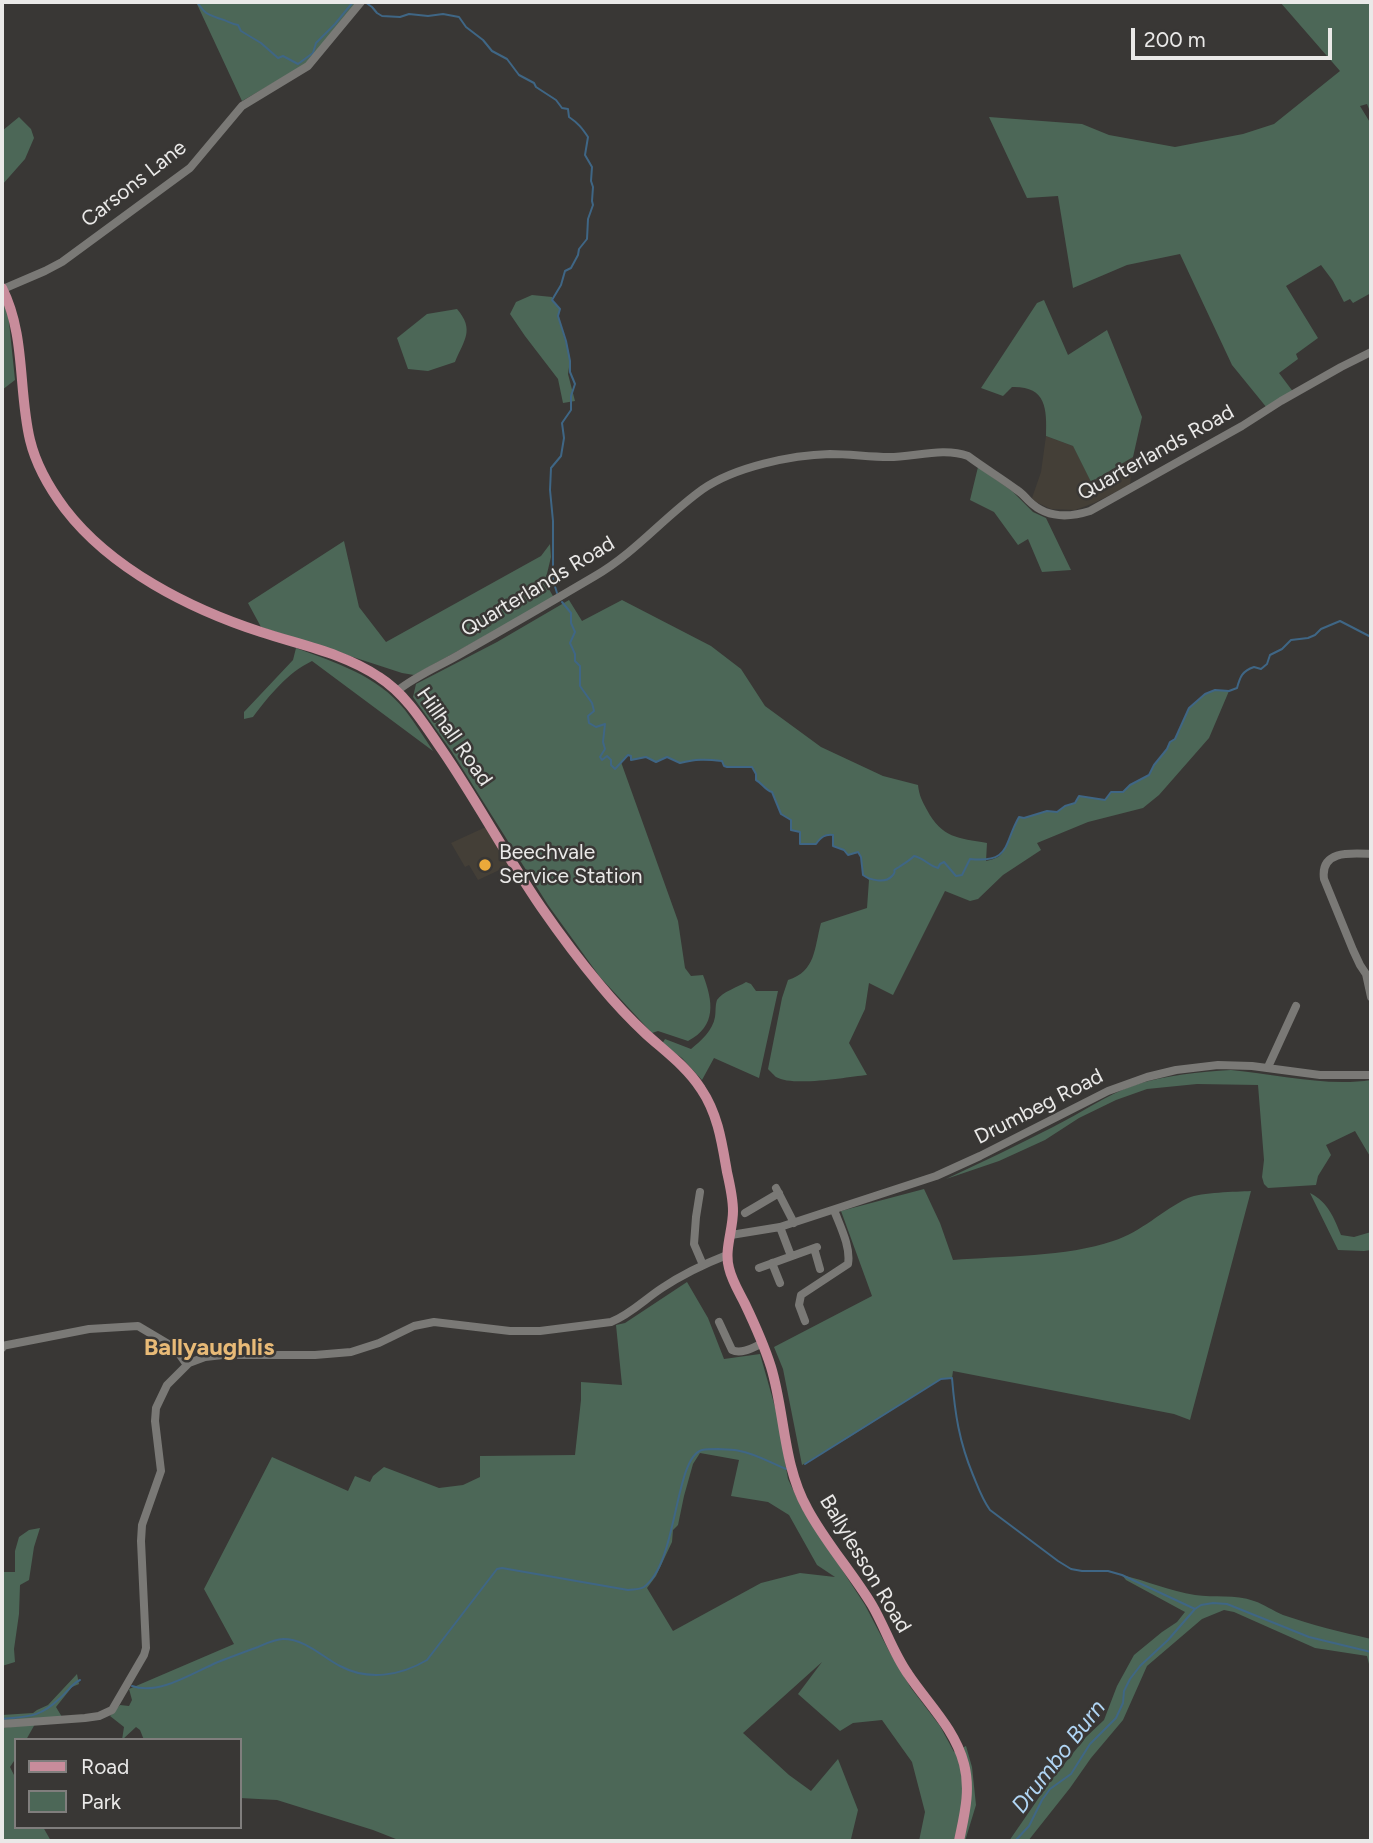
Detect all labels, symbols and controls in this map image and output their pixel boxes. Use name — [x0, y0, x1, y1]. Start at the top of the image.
scale bar — [1135, 14, 1336, 58]
text: 200 m — [1144, 27, 1206, 52]
street label: Carsons Lane — [76, 135, 192, 233]
street label: Quarterlands Road — [1073, 400, 1239, 506]
street label: Quarterlands Road — [456, 531, 620, 643]
street label: Hillhall Road — [411, 683, 497, 791]
place label: Beechvale Service Station — [499, 840, 642, 890]
marker: Beechvale Service Station — [477, 857, 493, 873]
street label: Drumbeg Road — [971, 1064, 1107, 1150]
district label: Ballyaughlis — [144, 1334, 274, 1362]
street label: Ballylesson Road — [814, 1490, 916, 1638]
water label: Drumbo Burn — [1006, 1695, 1112, 1819]
legend — [14, 1738, 242, 1829]
text: Road — [81, 1754, 129, 1779]
text: Park — [81, 1789, 121, 1814]

